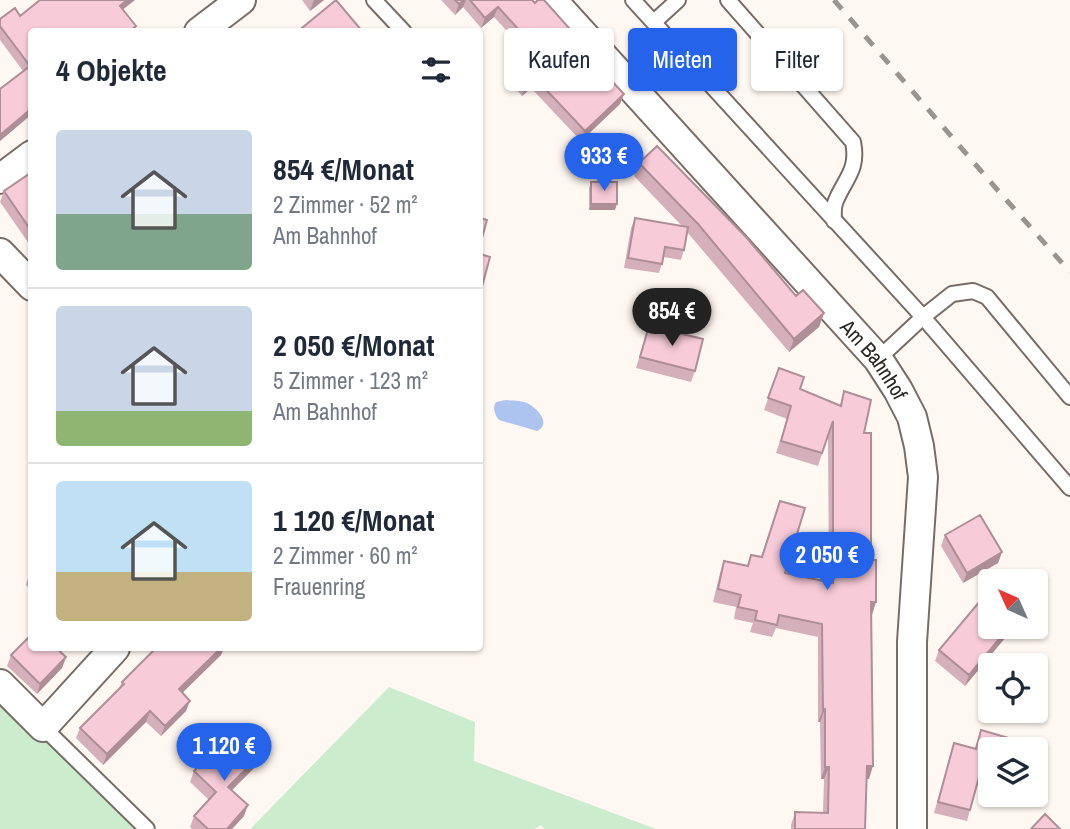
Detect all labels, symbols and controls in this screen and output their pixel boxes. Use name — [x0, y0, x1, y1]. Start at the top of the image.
chip: Kaufen — [504, 28, 614, 91]
chip: Mieten — [628, 28, 737, 91]
chip: Filter — [751, 28, 843, 91]
text: 4 Objekte — [56, 50, 167, 90]
icon: filters — [417, 51, 455, 89]
pin: 933 € — [555, 134, 653, 193]
text: 933 € — [580, 140, 628, 171]
text: 854 €/Monat — [273, 149, 414, 189]
icon: home — [112, 158, 196, 242]
text: 2 Zimmer · 52 m² — [273, 189, 418, 220]
text: Am Bahnhof — [273, 220, 377, 251]
pin: 854 € — [623, 288, 721, 348]
text: 854 € — [648, 295, 696, 326]
street label: Am Bahnhof — [833, 312, 915, 404]
text: 2 050 €/Monat — [273, 325, 434, 365]
icon: home — [112, 334, 196, 418]
text: 5 Zimmer · 123 m² — [273, 365, 428, 396]
text: Am Bahnhof — [273, 396, 377, 427]
text: 1 120 €/Monat — [273, 500, 434, 540]
icon: home — [112, 509, 196, 593]
pin: 2 050 € — [762, 532, 892, 592]
text: 2 050 € — [796, 539, 858, 570]
text: 2 Zimmer · 60 m² — [273, 540, 418, 571]
north arrow — [978, 569, 1048, 639]
map controls — [978, 569, 1048, 807]
text: Frauenring — [273, 571, 365, 602]
button: locate — [978, 653, 1048, 723]
pin: 1 120 € — [159, 724, 289, 783]
text: 1 120 € — [193, 730, 255, 761]
button: layers — [978, 737, 1048, 807]

